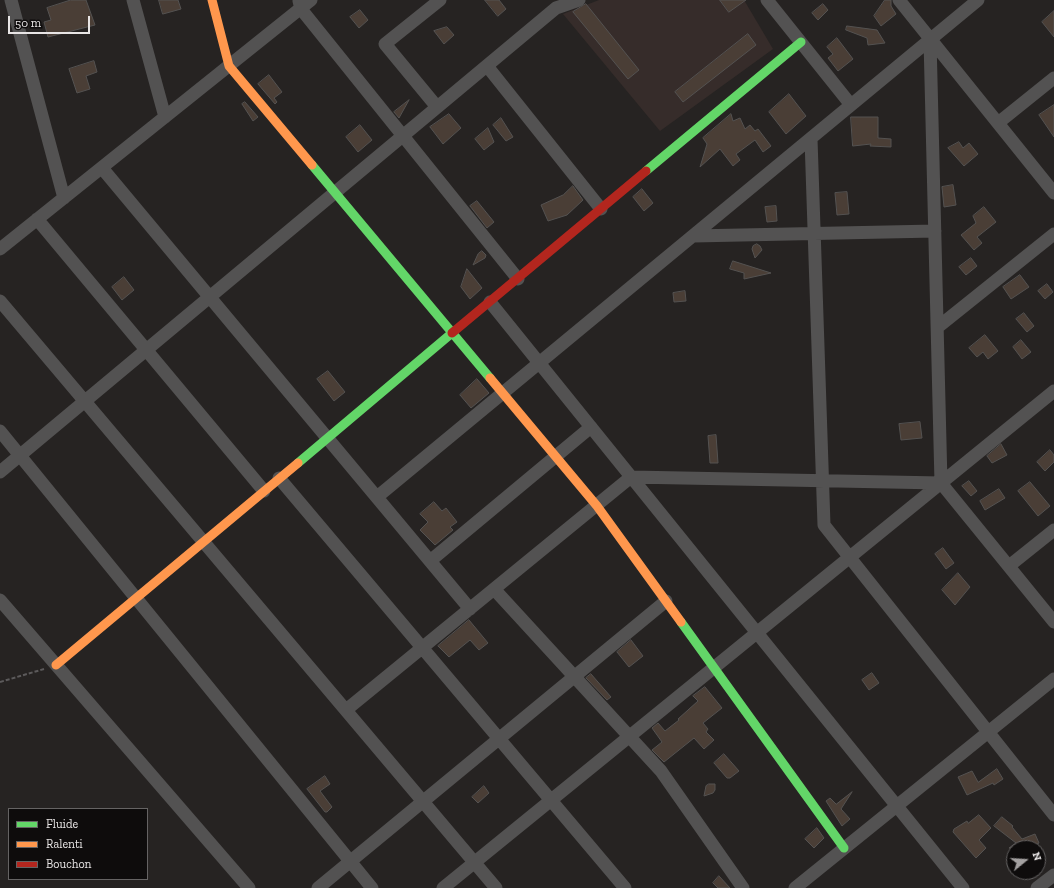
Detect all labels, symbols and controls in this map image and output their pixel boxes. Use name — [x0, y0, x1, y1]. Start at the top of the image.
scale bar — [10, 8, 92, 34]
text: 50 m — [15, 16, 41, 30]
legend — [8, 808, 148, 880]
text: Fluide — [46, 817, 78, 831]
text: Ralenti — [46, 837, 83, 851]
north arrow — [1006, 840, 1046, 880]
text: N — [1029, 850, 1044, 862]
text: Bouchon — [46, 857, 91, 871]

